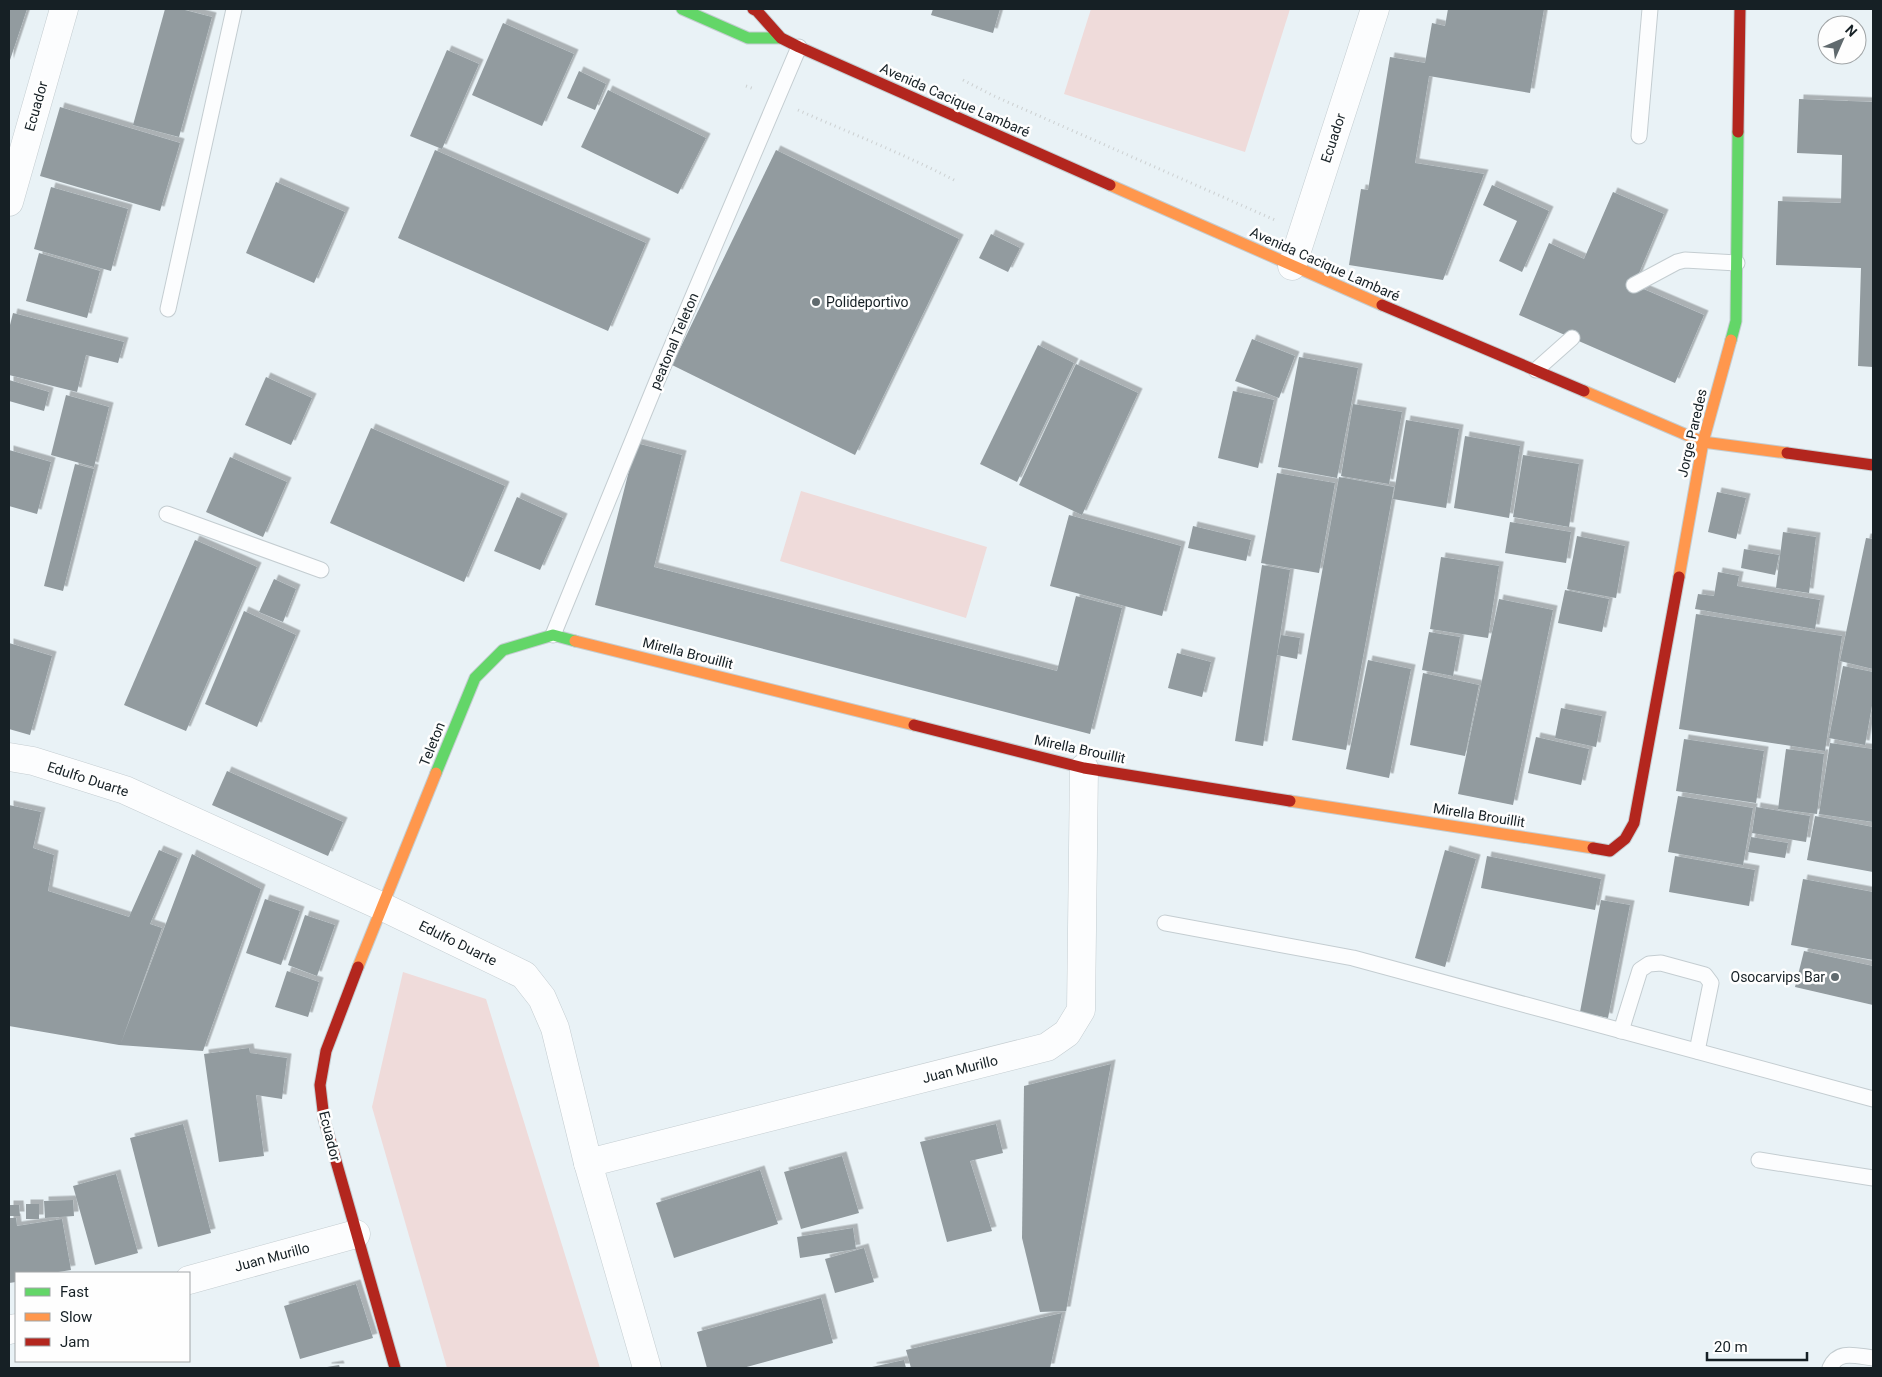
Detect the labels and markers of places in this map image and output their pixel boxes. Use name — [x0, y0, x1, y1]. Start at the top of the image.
place label: Polideportivo — [826, 294, 908, 310]
marker: Polideportivo — [810, 296, 822, 308]
place label: Osocarvips Bar — [1731, 969, 1825, 985]
marker: Osocarvips Bar — [1829, 971, 1841, 983]

